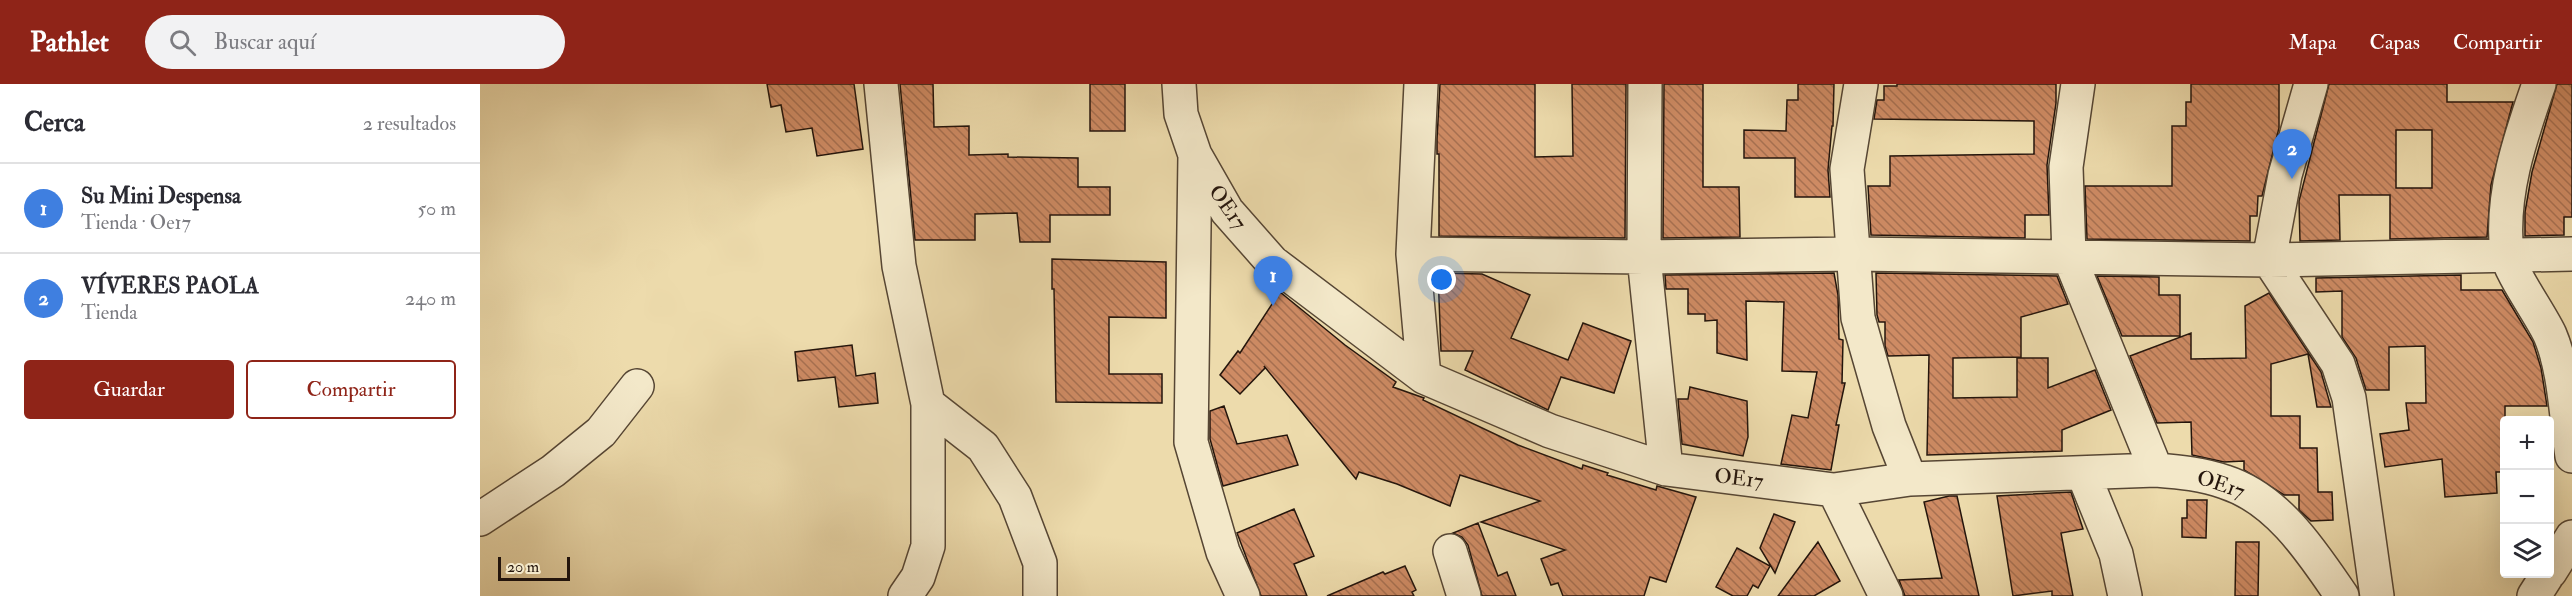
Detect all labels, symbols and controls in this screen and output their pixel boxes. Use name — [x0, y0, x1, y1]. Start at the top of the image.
search box — [145, 15, 565, 69]
text: Pathlet — [30, 25, 109, 60]
icon: search — [166, 26, 199, 59]
text: Buscar aquí — [214, 28, 316, 56]
text: Mapa — [2289, 29, 2337, 56]
text: Capas — [2370, 29, 2420, 56]
text: Compartir — [2453, 29, 2542, 56]
text: Cerca — [24, 107, 85, 139]
text: 2 resultados — [363, 111, 456, 136]
pin: 2 — [2272, 130, 2312, 179]
street label: OE17 — [1202, 179, 1253, 235]
text: Su Mini Despensa — [81, 182, 241, 210]
text: 1 — [40, 196, 47, 221]
text: 50 m — [417, 196, 456, 221]
text: Tienda · Oe17 — [81, 210, 191, 235]
pin: 1 — [1254, 256, 1292, 306]
your location — [1427, 265, 1456, 294]
text: VÍVERES PAOLA — [81, 272, 259, 300]
text: 2 — [38, 286, 49, 311]
text: 240 m — [405, 286, 456, 311]
text: Tienda — [81, 300, 138, 325]
button: Guardar — [24, 360, 234, 419]
button: Compartir — [246, 360, 456, 419]
map controls — [2500, 416, 2554, 578]
button: + — [2500, 416, 2554, 470]
street label: OE17 — [1713, 462, 1765, 495]
street label: OE17 — [2193, 464, 2249, 505]
button: − — [2500, 470, 2554, 524]
button: layers — [2500, 524, 2554, 578]
scale bar — [498, 554, 570, 582]
text: 20 m — [507, 557, 539, 577]

